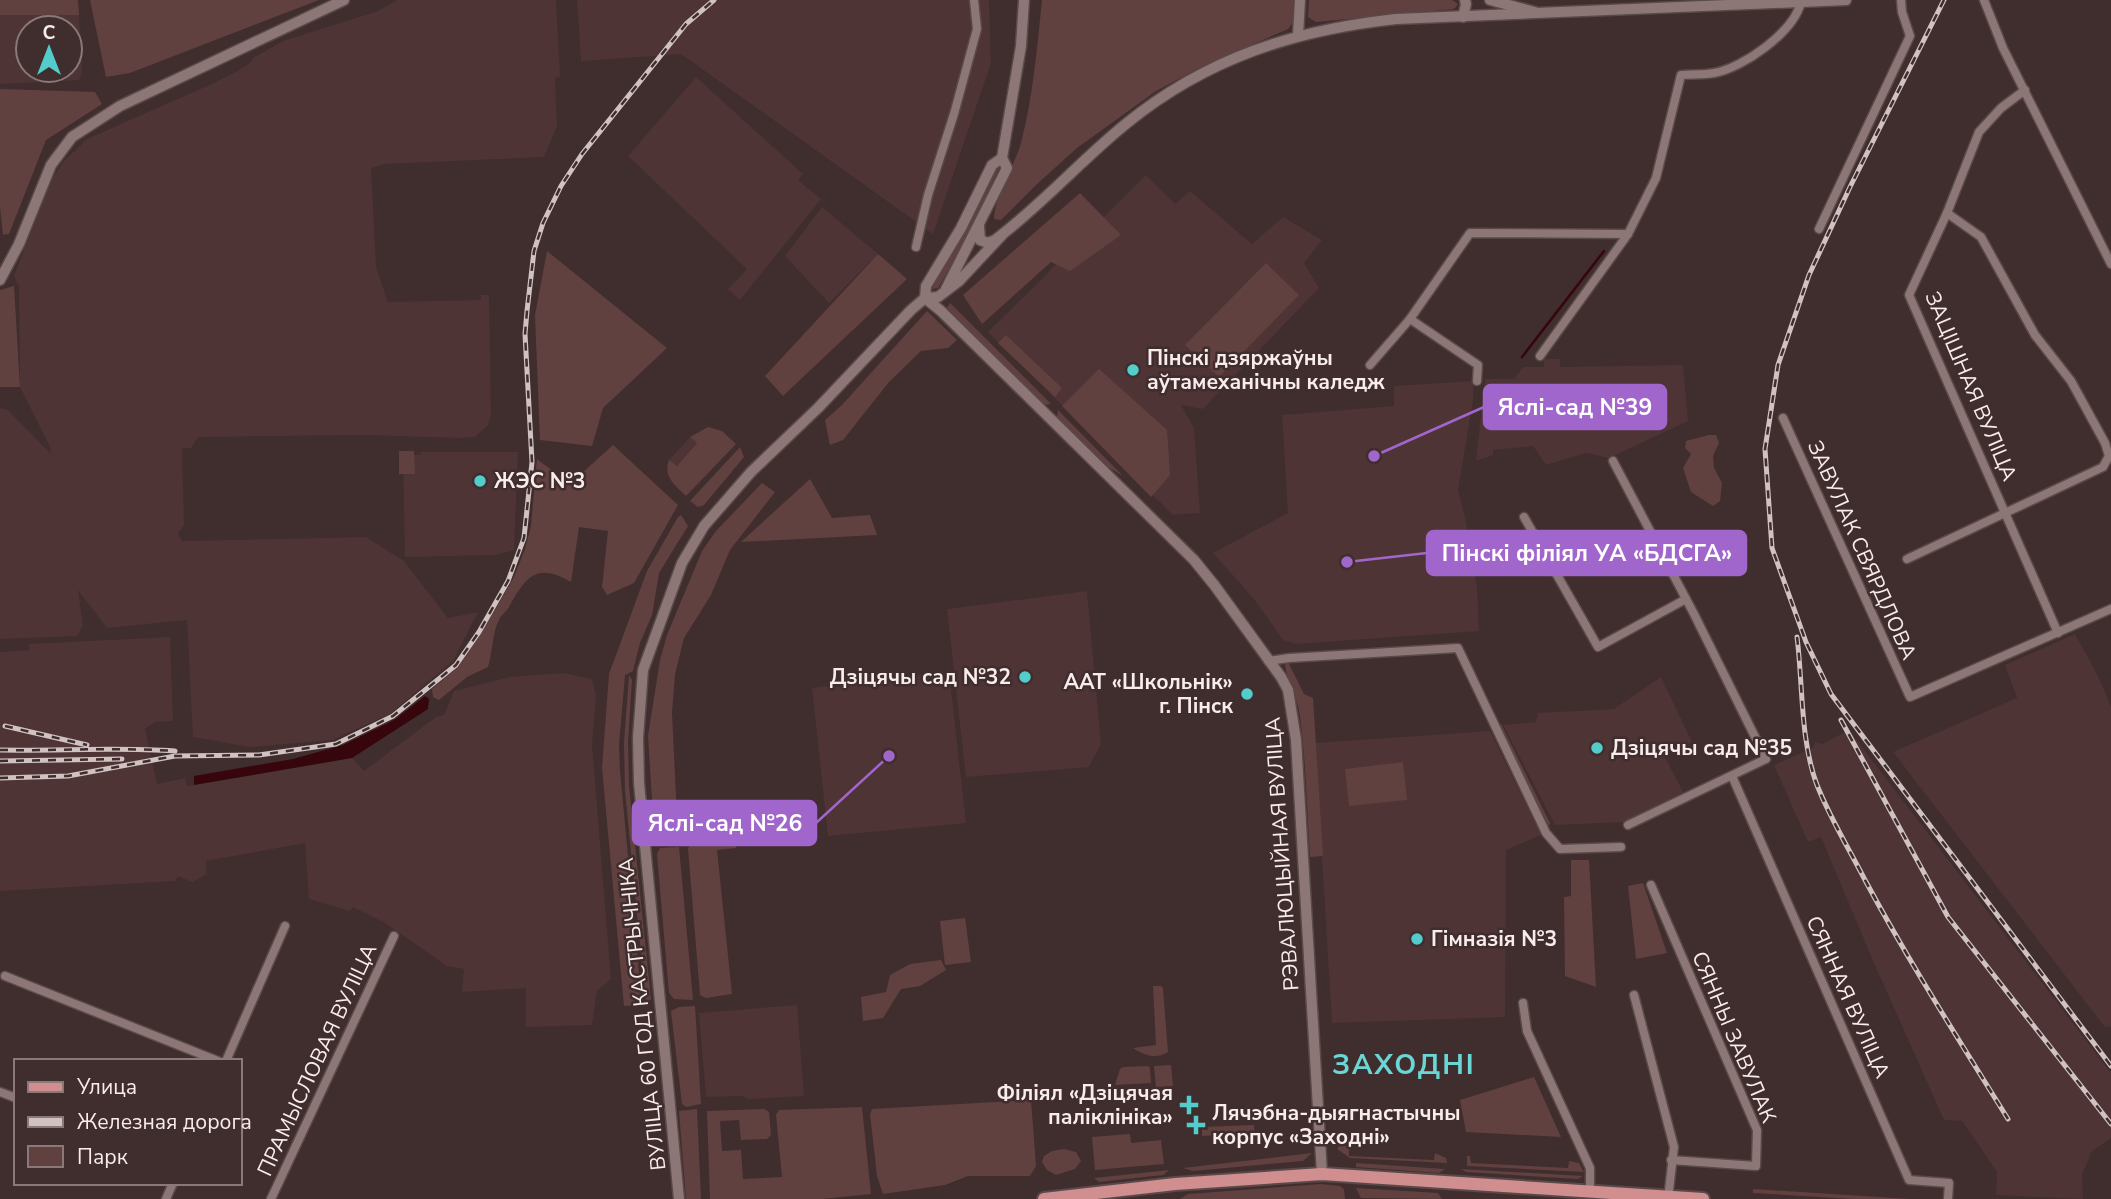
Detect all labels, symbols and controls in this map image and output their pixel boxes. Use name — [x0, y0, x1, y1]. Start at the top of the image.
north arrow — [14, 14, 84, 84]
text: С — [43, 20, 56, 46]
street label: ЗАЦІШНАЯ ВУЛІЦА — [1918, 287, 2024, 485]
place label: Пінскі дзяржаўны аўтамеханічны каледж — [1147, 344, 1385, 396]
marker: Пінскі дзяржаўны аўтамеханічны каледж — [1125, 362, 1141, 378]
callout: Яслі-сад №39 — [1484, 385, 1666, 429]
text: Яслі-сад №39 — [1498, 392, 1652, 423]
street label: ЗАВУЛАК СВЯРДЛОВА — [1801, 436, 1923, 664]
place label: ЖЭС №3 — [494, 467, 585, 495]
marker: ЖЭС №3 — [472, 473, 488, 489]
callout: Пінскі філіял УА «БДСГА» — [1427, 531, 1746, 575]
text: Пінскі філіял УА «БДСГА» — [1442, 538, 1732, 569]
place label: Дзіцячы сад №32 — [830, 663, 1011, 691]
place label: ААТ «Школьнік» г. Пінск — [1063, 668, 1233, 720]
marker: Дзіцячы сад №32 — [1017, 669, 1033, 685]
marker: ААТ «Школьнік» г. Пінск — [1239, 686, 1255, 702]
street label: РЭВАЛЮЦЫЙНАЯ ВУЛІЦА — [1258, 716, 1306, 992]
place label: Дзіцячы сад №35 — [1611, 734, 1792, 762]
marker: Дзіцячы сад №35 — [1589, 740, 1605, 756]
callout: Яслі-сад №26 — [633, 801, 816, 845]
text: Яслі-сад №26 — [648, 808, 802, 839]
street label: ВУЛІЦА 60 ГОД КАСТРЫЧНІКА — [612, 856, 672, 1172]
street label: СЯННАЯ ВУЛІЦА — [1800, 911, 1896, 1083]
place label: Гімназія №3 — [1431, 925, 1557, 953]
marker: Гімназія №3 — [1409, 931, 1425, 947]
street label: ПРАМЫСЛОВАЯ ВУЛІЦА — [251, 939, 383, 1181]
street label: СЯННЫ ЗАВУЛАК — [1685, 947, 1783, 1127]
district label: ЗАХОДНІ — [1332, 1046, 1476, 1084]
legend — [14, 1059, 242, 1185]
text: Улица — [76, 1073, 137, 1101]
place label: Філіял «Дзіцячая паліклініка» — [996, 1079, 1173, 1131]
marker: Філіял «Дзіцячая паліклініка» — [1179, 1095, 1199, 1115]
place label: Лячэбна-дыягнастычны корпус «Заходні» — [1212, 1099, 1461, 1151]
text: Железная дорога — [77, 1108, 252, 1136]
marker: Лячэбна-дыягнастычны корпус «Заходні» — [1186, 1115, 1206, 1135]
text: Парк — [77, 1143, 129, 1171]

